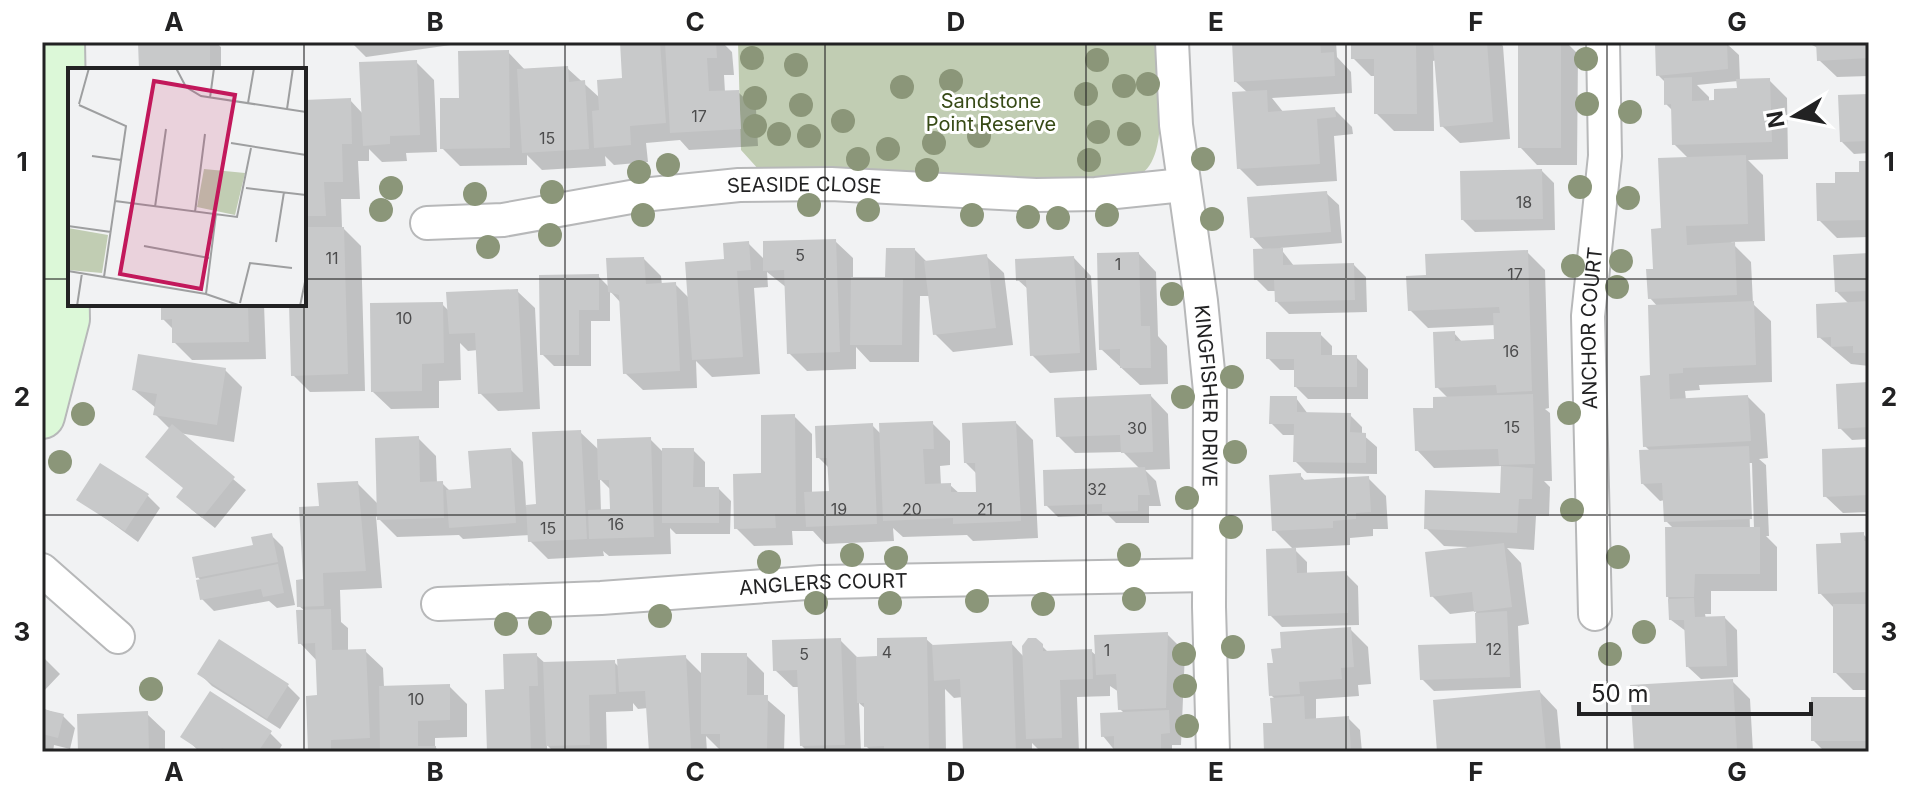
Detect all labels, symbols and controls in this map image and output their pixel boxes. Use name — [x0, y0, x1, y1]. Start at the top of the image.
text: A — [164, 6, 184, 37]
text: B — [426, 6, 444, 37]
text: C — [685, 6, 705, 37]
text: D — [947, 6, 965, 37]
text: E — [1208, 6, 1224, 37]
text: F — [1468, 6, 1484, 37]
text: G — [1727, 6, 1747, 37]
inset map — [68, 68, 306, 306]
north arrow — [1755, 76, 1835, 156]
park label: Sandstone Point Reserve — [926, 89, 1056, 136]
house number: 17 — [691, 106, 707, 126]
text: N — [1761, 109, 1790, 130]
house number: 15 — [539, 128, 555, 148]
text: 1 — [16, 146, 28, 177]
text: 1 — [1883, 146, 1895, 177]
street label: SEASIDE CLOSE — [726, 172, 882, 199]
house number: 18 — [1516, 192, 1532, 212]
house number: 5 — [795, 245, 805, 265]
street label: ANCHOR COURT — [1576, 246, 1607, 410]
house number: 11 — [325, 248, 339, 268]
house number: 1 — [1115, 254, 1121, 274]
house number: 17 — [1507, 264, 1523, 284]
street label: KINGFISHER DRIVE — [1189, 304, 1223, 487]
house number: 10 — [396, 308, 412, 328]
house number: 16 — [1503, 341, 1519, 361]
text: 2 — [14, 381, 30, 412]
text: 2 — [1881, 381, 1897, 412]
house number: 15 — [1504, 417, 1520, 437]
house number: 30 — [1127, 418, 1147, 438]
house number: 32 — [1087, 479, 1107, 499]
house number: 19 — [831, 499, 847, 519]
house number: 20 — [902, 499, 922, 519]
house number: 21 — [977, 499, 993, 519]
house number: 16 — [608, 514, 624, 534]
house number: 15 — [540, 518, 556, 538]
street label: ANGLERS COURT — [738, 568, 908, 600]
text: 3 — [14, 616, 30, 647]
text: 3 — [1881, 616, 1897, 647]
house number: 12 — [1486, 639, 1502, 659]
house number: 1 — [1104, 640, 1110, 660]
house number: 4 — [882, 642, 892, 662]
house number: 5 — [799, 644, 809, 664]
scale bar — [1579, 666, 1811, 716]
text: 50 m — [1591, 679, 1649, 708]
house number: 10 — [408, 689, 424, 709]
text: A — [164, 756, 184, 787]
text: B — [426, 756, 444, 787]
text: C — [685, 756, 705, 787]
text: D — [947, 756, 965, 787]
text: E — [1208, 756, 1224, 787]
text: F — [1468, 756, 1484, 787]
text: G — [1727, 756, 1747, 787]

